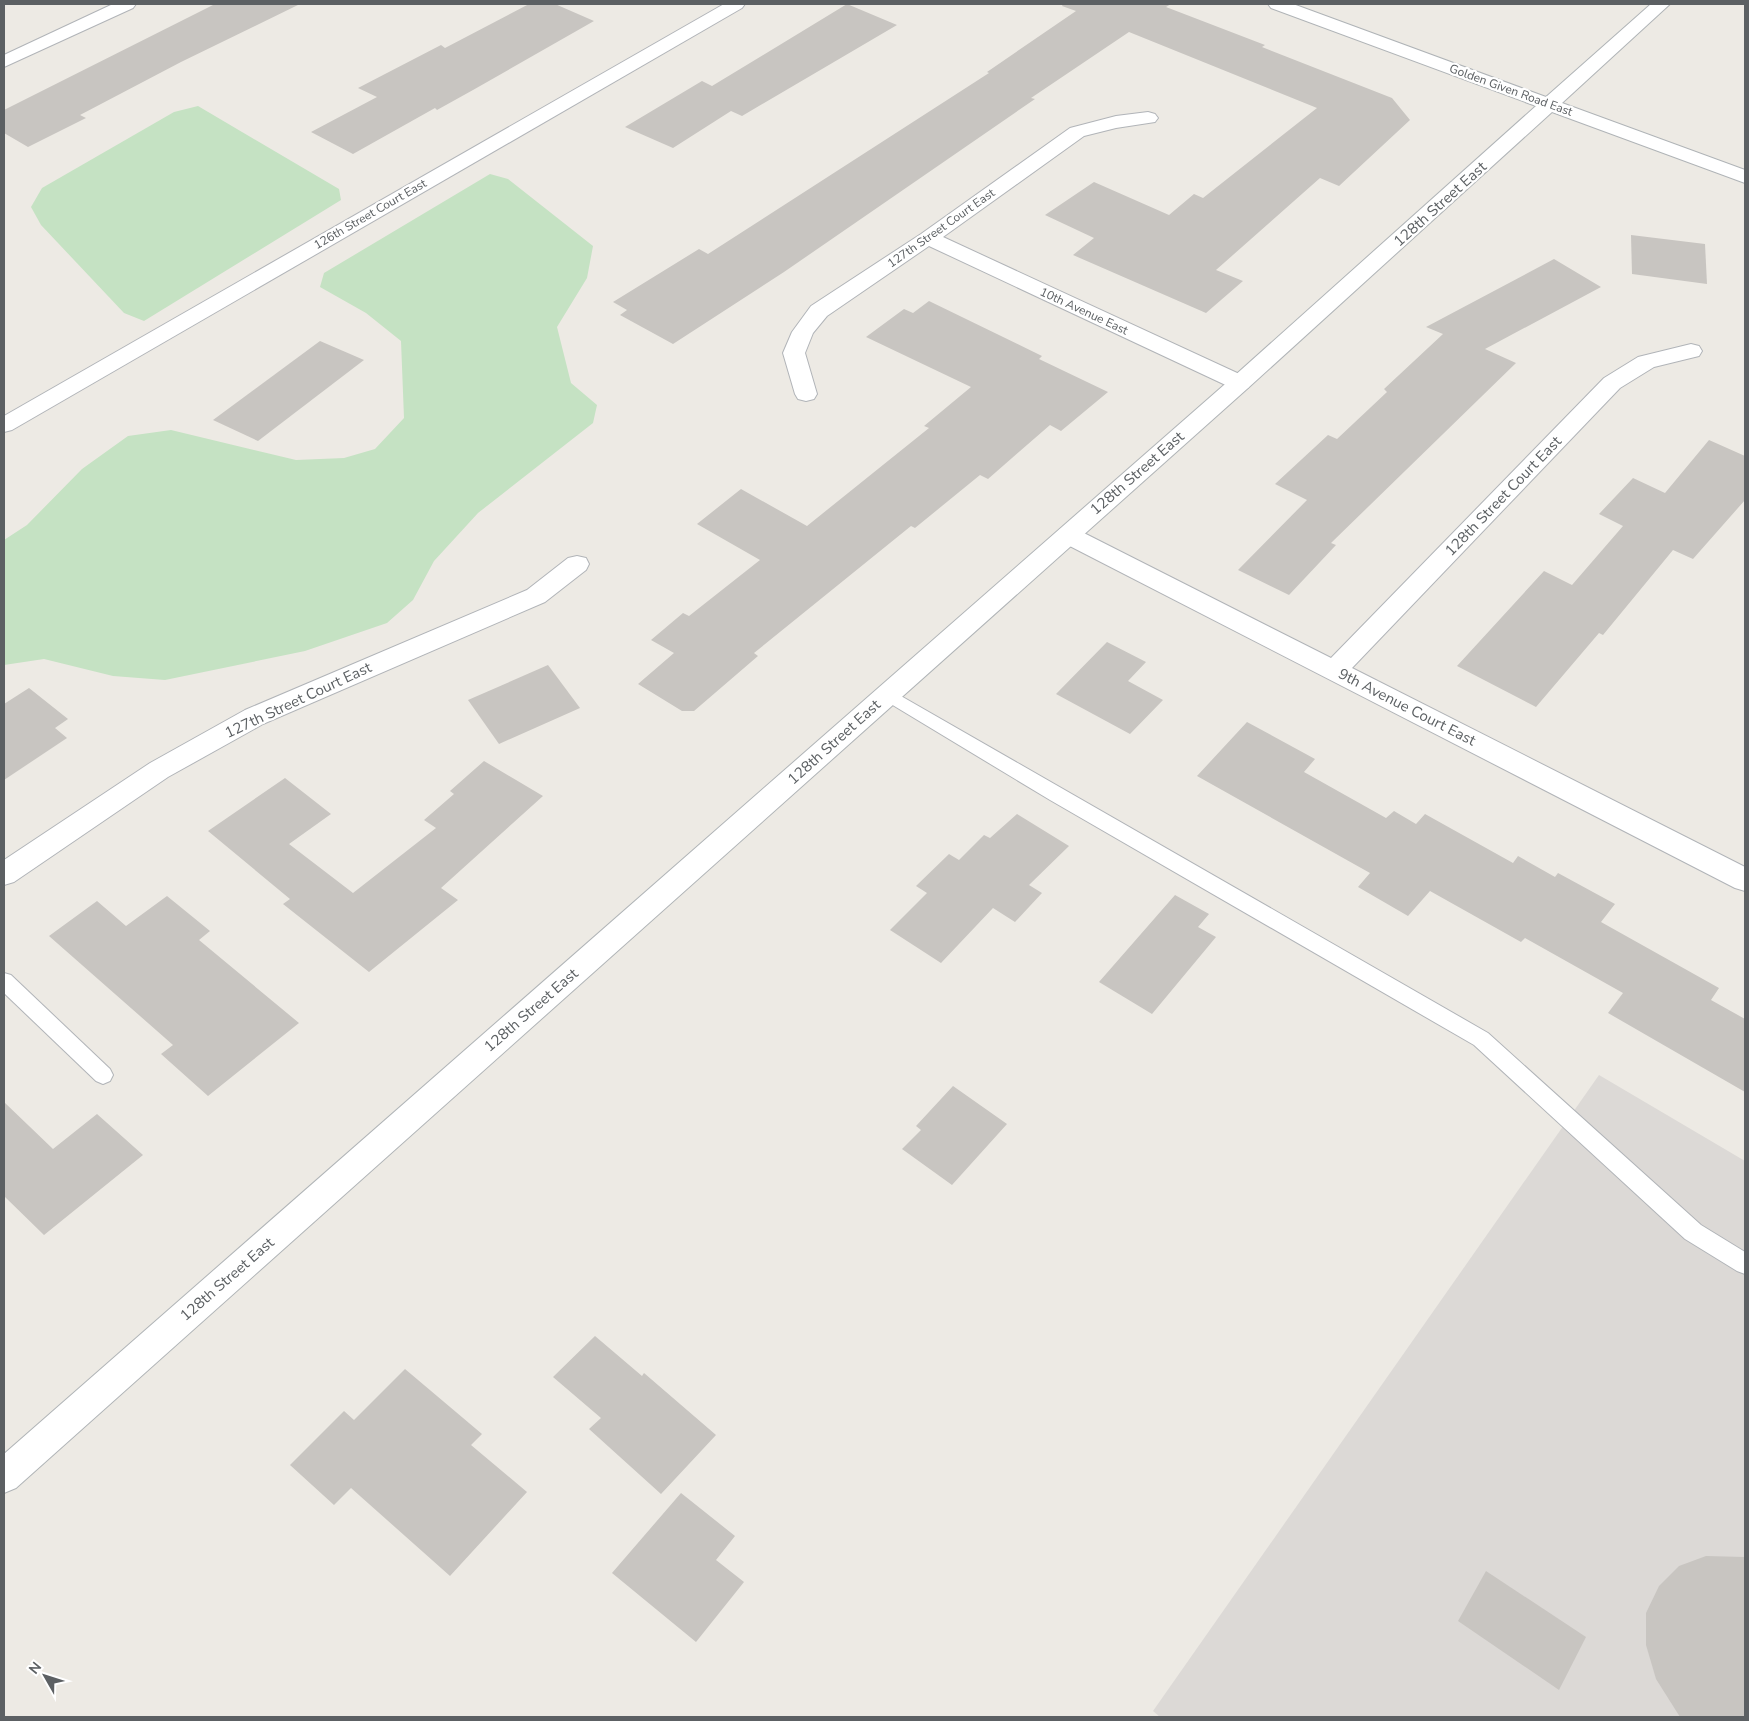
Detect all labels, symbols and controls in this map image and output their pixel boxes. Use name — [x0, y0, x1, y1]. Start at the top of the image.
street label: Golden Given Road East — [1447, 60, 1576, 120]
street label: 128th Street East — [1389, 156, 1491, 251]
street label: 126th Street Court East — [311, 175, 430, 253]
street label: 127th Street Court East — [884, 184, 999, 271]
street label: 10th Avenue East — [1037, 284, 1131, 339]
street label: 128th Street East — [1086, 426, 1189, 519]
street label: 128th Street Court East — [1440, 431, 1566, 560]
street label: 127th Street Court East — [221, 657, 375, 743]
street label: 9th Avenue Court East — [1335, 664, 1480, 751]
street label: 128th Street East — [783, 694, 885, 789]
street label: 128th Street East — [480, 963, 583, 1056]
street label: 128th Street East — [176, 1232, 279, 1325]
north arrow — [20, 1651, 70, 1701]
text: N — [25, 1658, 46, 1678]

